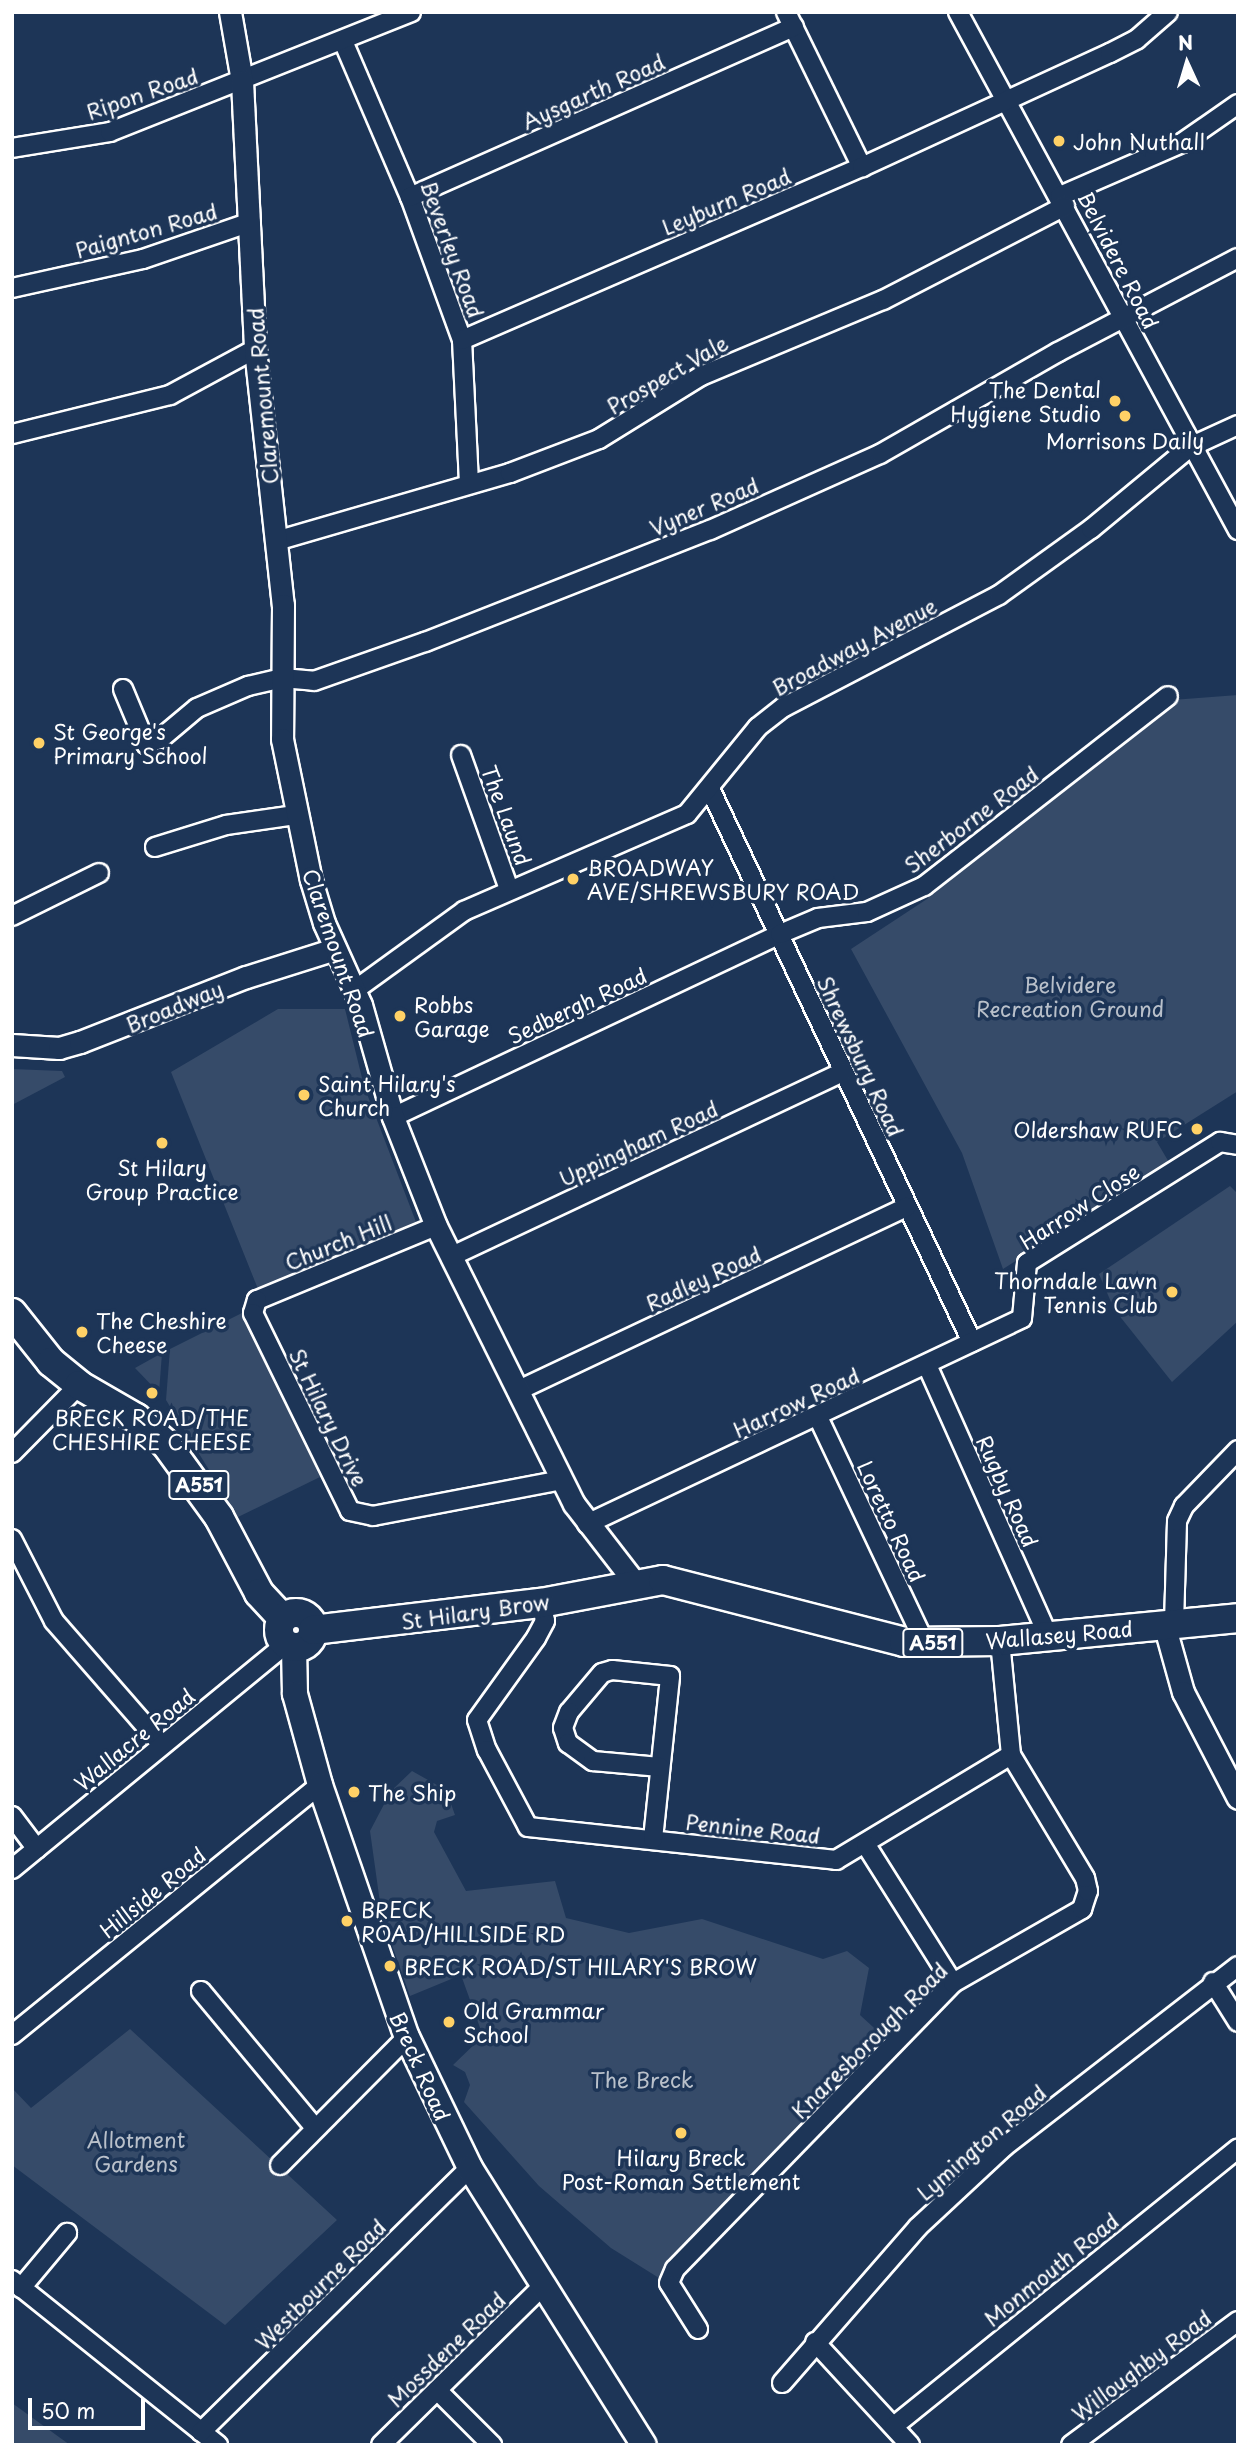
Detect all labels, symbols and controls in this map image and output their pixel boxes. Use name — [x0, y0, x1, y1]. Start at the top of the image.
north arrow — [1152, 28, 1222, 98]
text: N — [1177, 28, 1194, 57]
street label: Aysgarth Road — [518, 49, 668, 133]
street label: Ripon Road — [84, 62, 200, 124]
place label: John Nuthall — [1073, 128, 1204, 154]
marker: John Nuthall — [1051, 133, 1067, 149]
street label: Leyburn Road — [658, 162, 794, 240]
street label: Beverley Road — [416, 176, 490, 322]
street label: Belvidere Road — [1074, 187, 1164, 333]
street label: Paignton Road — [72, 198, 220, 262]
street label: Claremount Road — [242, 307, 282, 485]
street label: Prospect Vale — [602, 329, 732, 419]
place label: The Dental Hygiene Studio — [950, 376, 1101, 426]
marker: The Dental Hygiene Studio — [1107, 393, 1123, 409]
marker: Morrisons Daily — [1117, 408, 1133, 424]
place label: Morrisons Daily — [1045, 427, 1205, 453]
street label: Vyner Road — [645, 472, 763, 540]
street label: Broadway Avenue — [768, 592, 940, 700]
place label: St George's Primary School — [53, 718, 208, 768]
marker: St George's Primary School — [31, 735, 47, 751]
street label: Sherborne Road — [899, 760, 1043, 878]
street label: The Laund — [477, 761, 537, 869]
place label: BROADWAY AVE/SHREWSBURY ROAD — [587, 854, 860, 904]
street label: Claremount Road — [298, 865, 380, 1041]
marker: BROADWAY AVE/SHREWSBURY ROAD — [565, 871, 581, 887]
street label: Sedbergh Road — [504, 962, 650, 1048]
street label: Shrewsbury Road — [813, 971, 909, 1141]
park label: Belvidere Recreation Ground — [976, 971, 1164, 1021]
street label: Broadway — [122, 975, 226, 1037]
place label: Robbs Garage — [414, 991, 490, 1041]
marker: Robbs Garage — [392, 1008, 408, 1024]
place label: Saint Hilary's Church — [318, 1070, 454, 1120]
marker: Saint Hilary's Church — [296, 1087, 312, 1103]
street label: Uppingham Road — [554, 1095, 722, 1191]
place label: Oldershaw RUFC — [1012, 1116, 1183, 1142]
marker: Oldershaw RUFC — [1189, 1121, 1205, 1137]
marker: St Hilary Group Practice — [154, 1135, 170, 1151]
place label: St Hilary Group Practice — [86, 1154, 238, 1204]
street label: Harrow Close — [1015, 1158, 1143, 1254]
street label: Church Hill — [281, 1209, 395, 1275]
street label: Radley Road — [641, 1240, 765, 1316]
place label: Thorndale Lawn Tennis Club — [995, 1267, 1158, 1317]
marker: Thorndale Lawn Tennis Club — [1164, 1284, 1180, 1300]
place label: The Cheshire Cheese — [96, 1307, 228, 1357]
marker: The Cheshire Cheese — [74, 1324, 90, 1340]
street label: St Hilary Drive — [285, 1344, 373, 1490]
street label: Harrow Road — [730, 1362, 862, 1442]
marker: BRECK ROAD/THE CHESHIRE CHEESE — [144, 1385, 160, 1401]
place label: BRECK ROAD/THE CHESHIRE CHEESE — [52, 1404, 252, 1454]
street label: Rugby Road — [972, 1431, 1044, 1551]
street label: Loretto Road — [853, 1456, 931, 1586]
road number: A551 — [168, 1470, 230, 1500]
street label: St Hilary Brow — [399, 1588, 551, 1634]
street label: Wallasey Road — [984, 1615, 1134, 1653]
road number: A551 — [902, 1628, 964, 1658]
street label: Wallacre Road — [69, 1683, 199, 1795]
place label: The Ship — [368, 1779, 457, 1805]
marker: The Ship — [346, 1784, 362, 1800]
street label: Pennine Road — [684, 1808, 822, 1848]
street label: Hillside Road — [94, 1841, 210, 1943]
place label: BRECK ROAD/HILLSIDE RD — [361, 1896, 567, 1946]
marker: BRECK ROAD/HILLSIDE RD — [339, 1913, 355, 1929]
place label: BRECK ROAD/ST HILARY'S BROW — [404, 1953, 760, 1979]
street label: Knaresborough Road — [786, 1957, 952, 2123]
marker: BRECK ROAD/ST HILARY'S BROW — [382, 1958, 398, 1974]
place label: Old Grammar School — [463, 1997, 605, 2047]
street label: Breck Road — [386, 2008, 456, 2124]
marker: Old Grammar School — [441, 2014, 457, 2030]
park label: The Breck — [591, 2066, 693, 2092]
street label: Lymington Road — [911, 2079, 1051, 2205]
marker: HiIary Breck Post-Roman Settlement — [673, 2125, 689, 2141]
park label: Allotment Gardens — [87, 2126, 185, 2176]
place label: HiIary Breck Post-Roman Settlement — [563, 2144, 799, 2194]
street label: Monmouth Road — [978, 2207, 1124, 2331]
street label: Westbourne Road — [249, 2213, 391, 2355]
street label: Mossdene Road — [381, 2286, 511, 2412]
street label: Willoughby Road — [1066, 2304, 1216, 2426]
scale bar — [32, 2384, 149, 2428]
text: 50 m — [41, 2394, 95, 2426]

